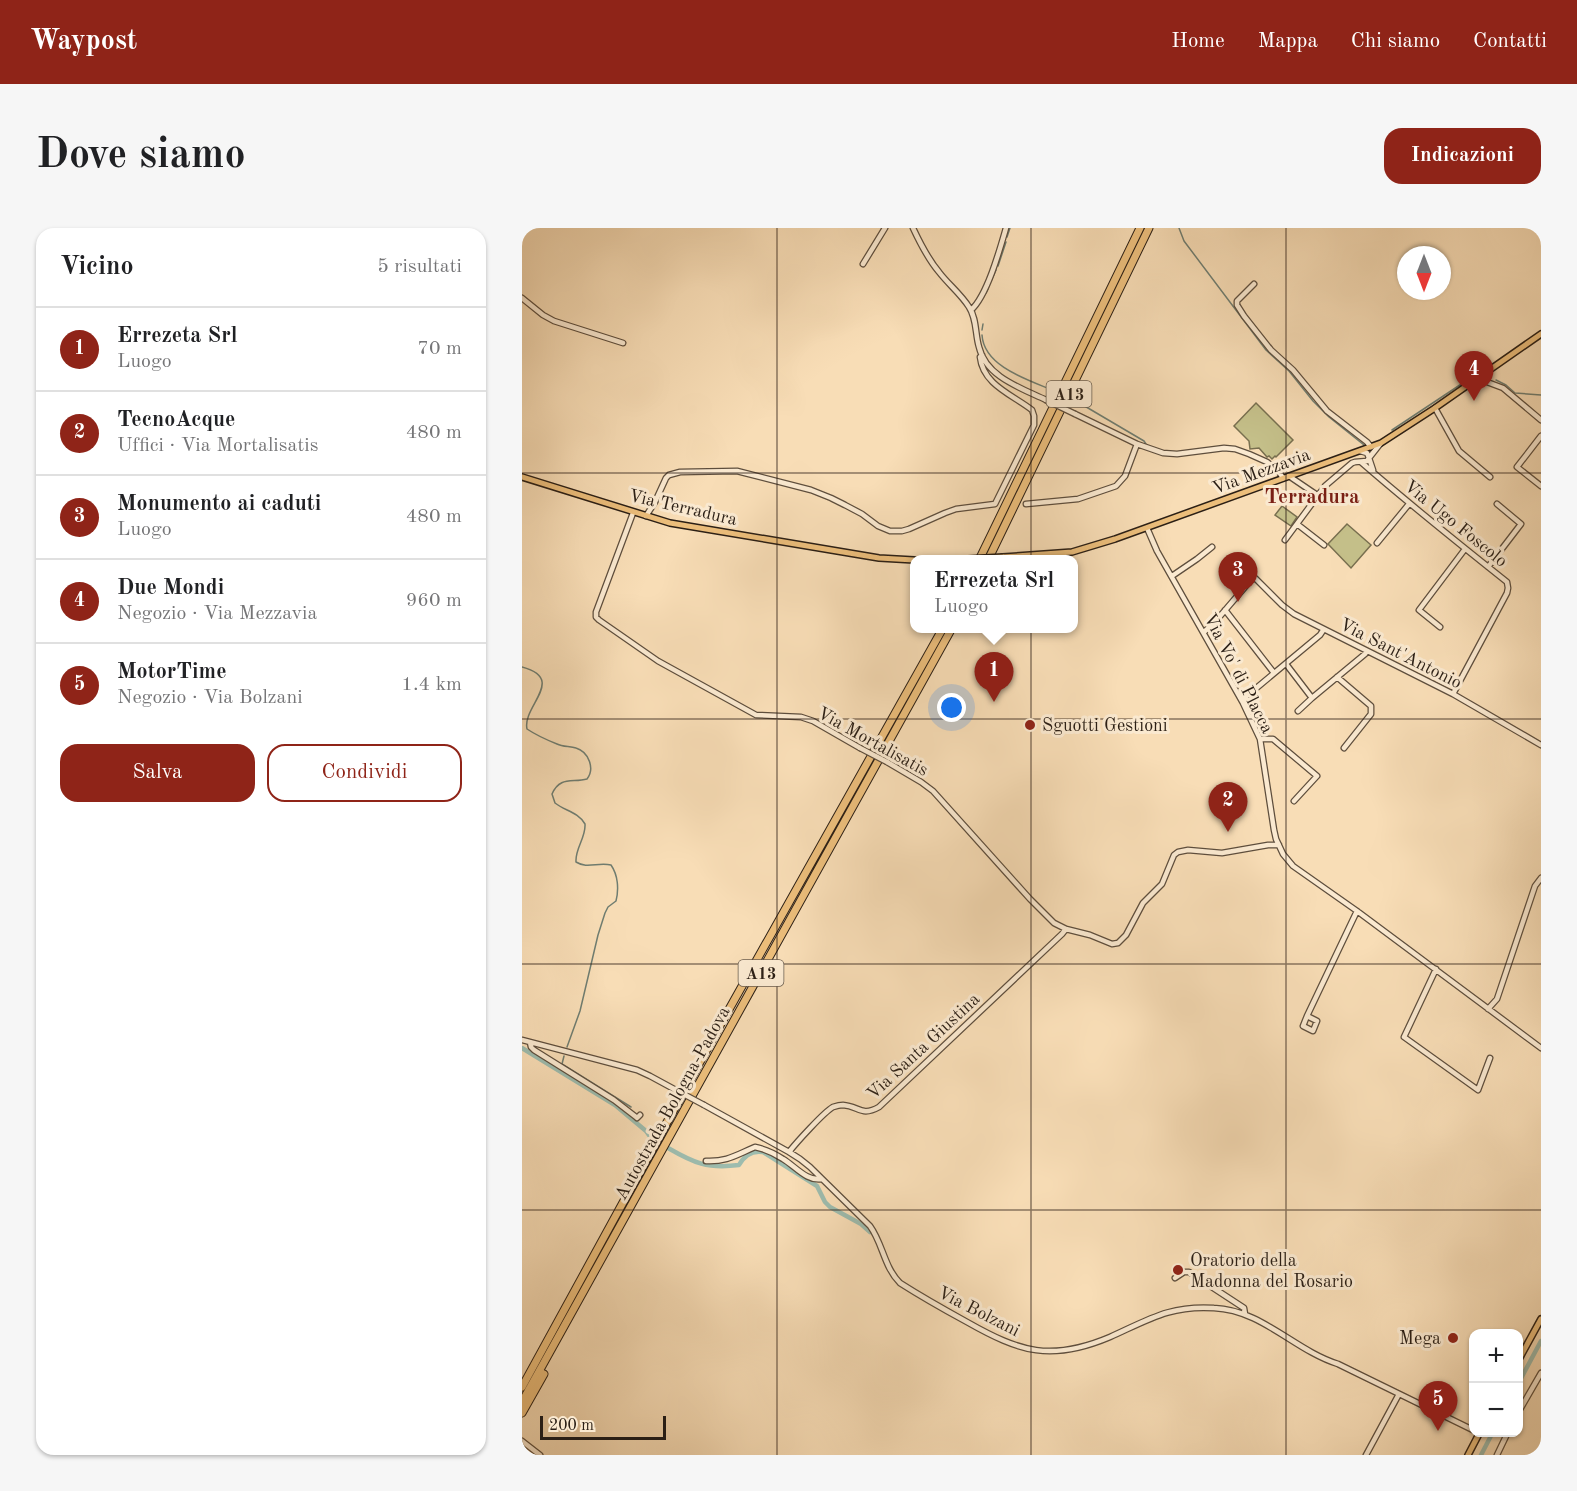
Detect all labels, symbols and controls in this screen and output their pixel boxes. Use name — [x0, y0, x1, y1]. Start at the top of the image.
text: Waypost — [30, 28, 137, 56]
text: Home — [1171, 31, 1225, 52]
text: Mappa — [1258, 31, 1318, 52]
text: Chi siamo — [1351, 31, 1440, 52]
text: Contatti — [1473, 31, 1547, 52]
button: Indicazioni — [1384, 128, 1541, 184]
text: Dove siamo — [36, 135, 246, 177]
north arrow — [1397, 246, 1451, 300]
text: Vicino — [60, 254, 134, 280]
text: 5 risultati — [377, 257, 462, 277]
text: Errezeta Srl — [117, 325, 237, 347]
text: 1 — [74, 339, 85, 359]
text: 70 m — [417, 339, 462, 359]
text: Luogo — [117, 352, 172, 372]
pin: 4 — [1454, 352, 1494, 401]
road number: A13 — [1046, 381, 1092, 407]
text: TecnoAcque — [117, 409, 235, 431]
text: 2 — [74, 423, 85, 443]
text: 480 m — [406, 423, 462, 443]
text: Uffici · Via Mortalisatis — [117, 436, 318, 456]
street label: Via Mezzavia — [1210, 446, 1313, 498]
street label: Via Ugo Foscolo — [1400, 477, 1510, 571]
street label: Via Terradura — [627, 487, 739, 529]
district label: Terradura — [1264, 487, 1360, 508]
text: Monumento ai caduti — [117, 493, 321, 515]
text: 3 — [74, 507, 85, 527]
text: 480 m — [406, 507, 462, 527]
text: Luogo — [117, 520, 172, 540]
pin: 3 — [1218, 552, 1258, 602]
popup — [910, 555, 1078, 633]
text: Errezeta Srl — [934, 570, 1054, 592]
text: Due Mondi — [117, 577, 224, 599]
text: 4 — [74, 591, 85, 611]
text: 960 m — [406, 591, 462, 611]
text: Luogo — [934, 597, 988, 617]
text: Negozio · Via Mezzavia — [117, 604, 317, 624]
street label: Via Vo' di Placca — [1200, 610, 1276, 737]
street label: Via Sant'Antonio — [1337, 615, 1465, 692]
pin: 1 — [974, 652, 1014, 702]
text: MotorTime — [117, 661, 227, 683]
text: 5 — [74, 675, 85, 695]
text: 1.4 km — [401, 675, 462, 695]
text: Negozio · Via Bolzani — [117, 688, 303, 708]
your location — [937, 693, 966, 722]
street label: Via Mortalisatis — [814, 704, 931, 780]
place label: Sguotti Gestioni — [1042, 717, 1168, 735]
marker: Sguotti Gestioni — [1023, 718, 1037, 732]
button: Salva — [60, 744, 255, 802]
button: Condividi — [267, 744, 462, 802]
pin: 2 — [1208, 782, 1248, 832]
road number: A13 — [738, 960, 784, 986]
street label: Via Santa Giustina — [864, 990, 984, 1103]
street label: Autostrada Bologna-Padova — [612, 1004, 734, 1203]
place label: Oratorio della Madonna del Rosario — [1190, 1252, 1353, 1291]
marker: Oratorio della Madonna del Rosario — [1171, 1263, 1185, 1277]
street label: Via Bolzani — [935, 1284, 1023, 1340]
map controls — [1469, 1329, 1523, 1437]
button: + — [1469, 1329, 1523, 1383]
place label: Mega — [1399, 1330, 1441, 1348]
marker: Mega — [1446, 1331, 1460, 1345]
pin: 5 — [1418, 1382, 1458, 1431]
button: − — [1469, 1383, 1523, 1437]
scale bar — [540, 1413, 666, 1440]
text: 200 m — [549, 1418, 594, 1434]

